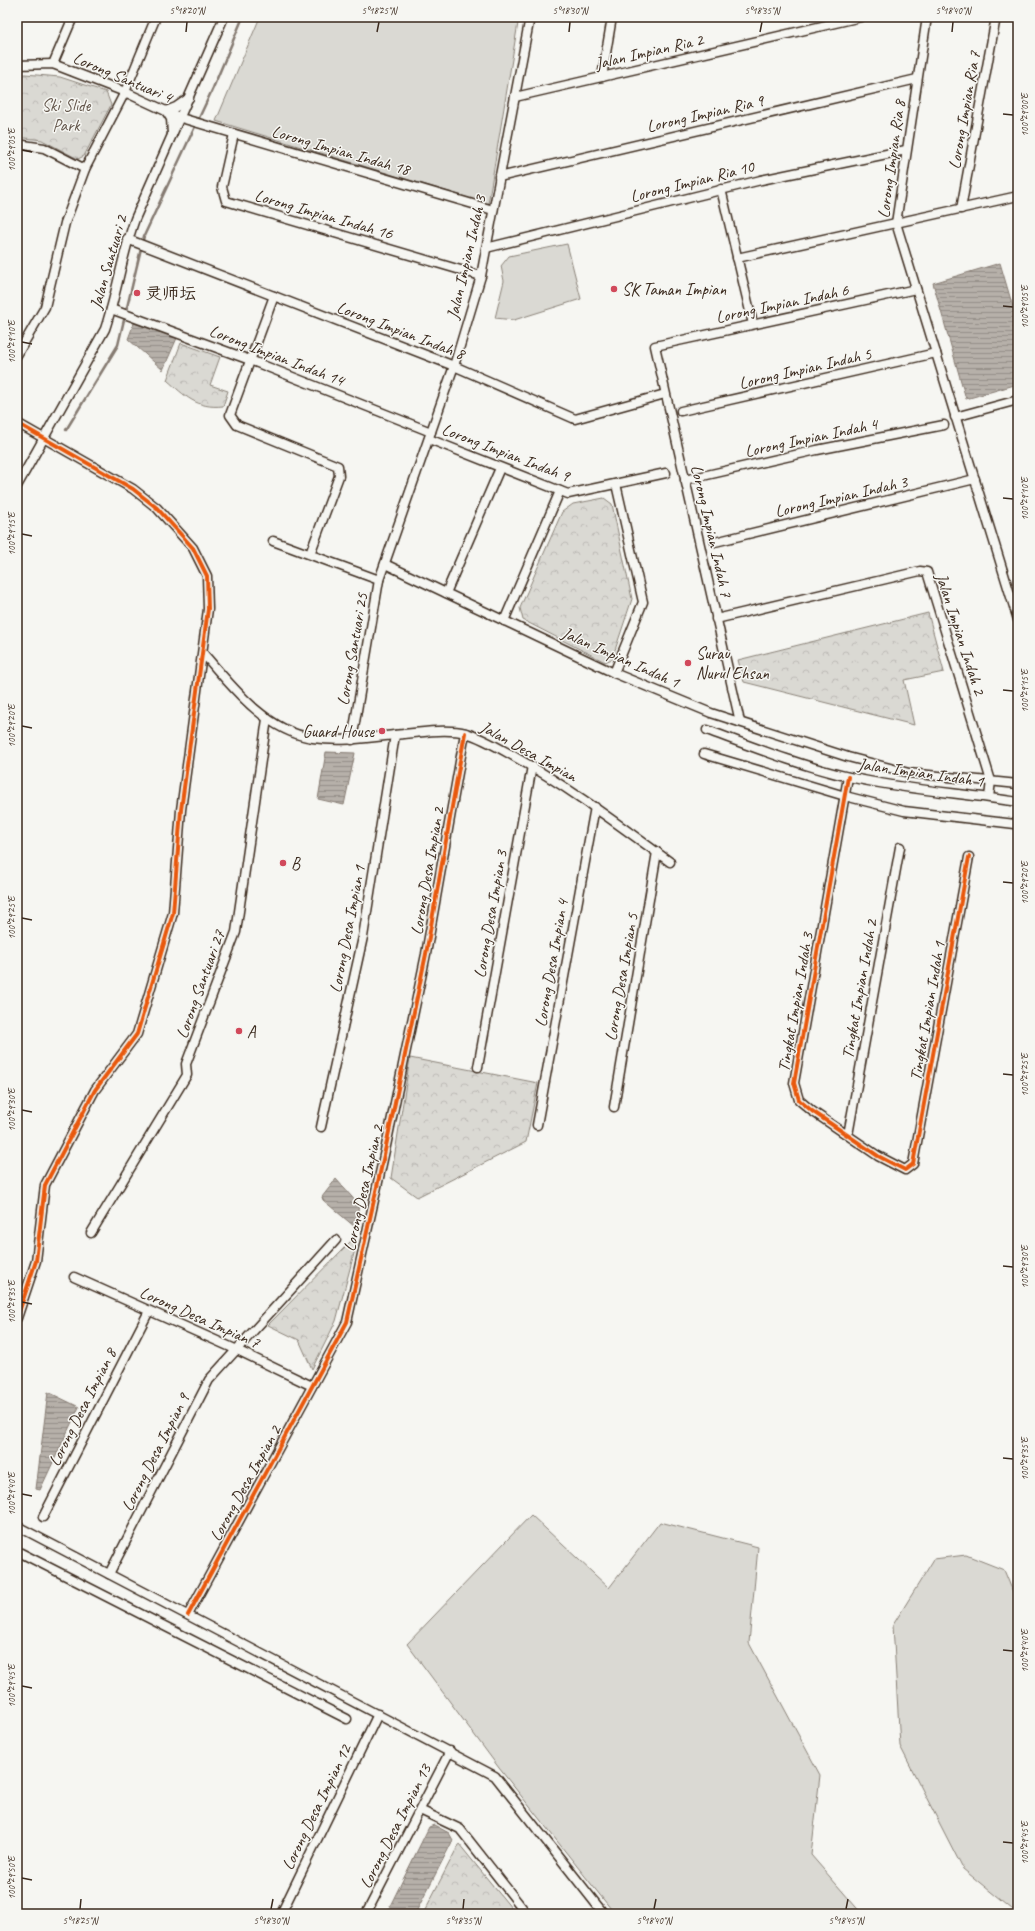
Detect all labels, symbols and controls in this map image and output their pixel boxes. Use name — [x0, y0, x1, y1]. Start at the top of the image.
text: 5°18'20"N — [170, 4, 206, 17]
text: 5°18'25"N — [362, 4, 398, 17]
text: 5°18'30"N — [553, 4, 589, 17]
text: 5°18'35"N — [745, 4, 781, 17]
text: 5°18'40"N — [936, 4, 972, 17]
street label: Jalan Impian Ria 2 — [592, 29, 706, 74]
street label: Lorong Santuari 4 — [70, 47, 178, 109]
street label: Lorong Impian Ria 7 — [944, 48, 985, 171]
street label: Lorong Impian Ria 9 — [645, 90, 767, 137]
text: 100°29'00"E — [1018, 92, 1031, 137]
park label: Ski Slide Park — [42, 95, 92, 136]
street label: Lorong Impian Ria 8 — [873, 96, 911, 220]
street label: Lorong Impian Indah 18 — [269, 121, 415, 181]
text: 100°29'05"E — [5, 127, 18, 172]
street label: Lorong Impian Ria 10 — [628, 156, 757, 207]
street label: Lorong Impian Indah 16 — [252, 185, 397, 245]
street label: Jalan Impian Indah 3 — [442, 192, 491, 322]
street label: Jalan Santuari 2 — [85, 212, 132, 312]
place label: SK Taman Impian — [622, 279, 726, 300]
street label: Lorong Impian Indah 6 — [714, 279, 852, 328]
place label: 灵师坛 — [145, 283, 196, 304]
marker: SK Taman Impian — [609, 284, 619, 294]
text: 100°29'05"E — [1018, 284, 1031, 329]
marker: 灵师坛 — [132, 288, 142, 298]
street label: Lorong Impian Indah 8 — [334, 296, 470, 365]
text: 100°29'10"E — [5, 319, 18, 364]
street label: Lorong Impian Indah 14 — [206, 320, 349, 392]
street label: Lorong Impian Indah 5 — [737, 343, 875, 394]
street label: Lorong Impian Indah 4 — [743, 413, 882, 462]
street label: Lorong Impian Indah 9 — [439, 418, 574, 487]
street label: Lorong Impian Indah 7 — [686, 463, 737, 601]
street label: Lorong Impian Indah 3 — [773, 471, 911, 522]
text: 100°29'10"E — [1018, 476, 1031, 521]
text: 100°29'15"E — [5, 511, 18, 556]
street label: Jalan Impian Indah 2 — [931, 570, 990, 699]
street label: Lorong Santuari 25 — [332, 590, 373, 707]
street label: Jalan Impian Indah 1 — [558, 622, 684, 693]
place label: Surau Nurul Ehsan — [696, 643, 769, 684]
marker: Surau Nurul Ehsan — [683, 658, 693, 668]
text: 100°29'15"E — [1018, 668, 1031, 713]
text: 100°29'20"E — [5, 703, 18, 748]
street label: Jalan Desa Impian — [476, 716, 582, 787]
place label: Guard House — [302, 721, 375, 742]
marker: Guard House — [377, 726, 387, 736]
street label: Jalan Impian Indah 1 — [856, 753, 986, 792]
street label: Lorong Desa Impian 2 — [406, 804, 449, 936]
street label: Lorong Desa Impian 3 — [469, 847, 512, 979]
place label: B — [291, 853, 301, 874]
marker: B — [278, 858, 288, 868]
text: 100°29'20"E — [1018, 860, 1031, 905]
street label: Lorong Desa Impian 1 — [325, 862, 370, 994]
text: 100°29'25"E — [5, 895, 18, 940]
street label: Lorong Desa Impian 4 — [530, 895, 573, 1028]
street label: Lorong Desa Impian 5 — [600, 910, 643, 1042]
street label: Tingkat Impian Indah 2 — [837, 916, 882, 1060]
street label: Lorong Santuari 27 — [171, 926, 230, 1041]
street label: Tingkat Impian Indah 3 — [773, 929, 818, 1073]
street label: Tingkat Impian Indah 1 — [905, 938, 950, 1082]
place label: A — [247, 1021, 257, 1042]
marker: A — [234, 1026, 244, 1036]
text: 100°29'25"E — [1018, 1052, 1031, 1097]
text: 100°29'30"E — [5, 1087, 18, 1132]
street label: Lorong Desa Impian 2 — [339, 1122, 389, 1253]
text: 100°29'30"E — [1018, 1244, 1031, 1289]
text: 100°29'35"E — [5, 1279, 18, 1324]
street label: Lorong Desa Impian 7 — [137, 1282, 264, 1354]
street label: Lorong Desa Impian 8 — [44, 1343, 122, 1469]
street label: Lorong Desa Impian 9 — [117, 1389, 195, 1514]
street label: Lorong Desa Impian 2 — [205, 1421, 287, 1545]
text: 100°29'35"E — [1018, 1436, 1031, 1481]
text: 100°29'40"E — [5, 1471, 18, 1516]
text: 100°29'40"E — [1018, 1628, 1031, 1673]
text: 100°29'45"E — [5, 1663, 18, 1708]
street label: Lorong Desa Impian 12 — [277, 1740, 356, 1873]
street label: Lorong Desa Impian 13 — [355, 1759, 436, 1892]
text: 100°29'45"E — [1018, 1820, 1031, 1865]
text: 100°29'50"E — [5, 1855, 18, 1900]
text: 5°18'25"N — [63, 1914, 99, 1927]
text: 5°18'30"N — [254, 1914, 290, 1927]
text: 5°18'35"N — [446, 1914, 482, 1927]
text: 5°18'40"N — [637, 1914, 673, 1927]
text: 5°18'45"N — [829, 1914, 865, 1927]

